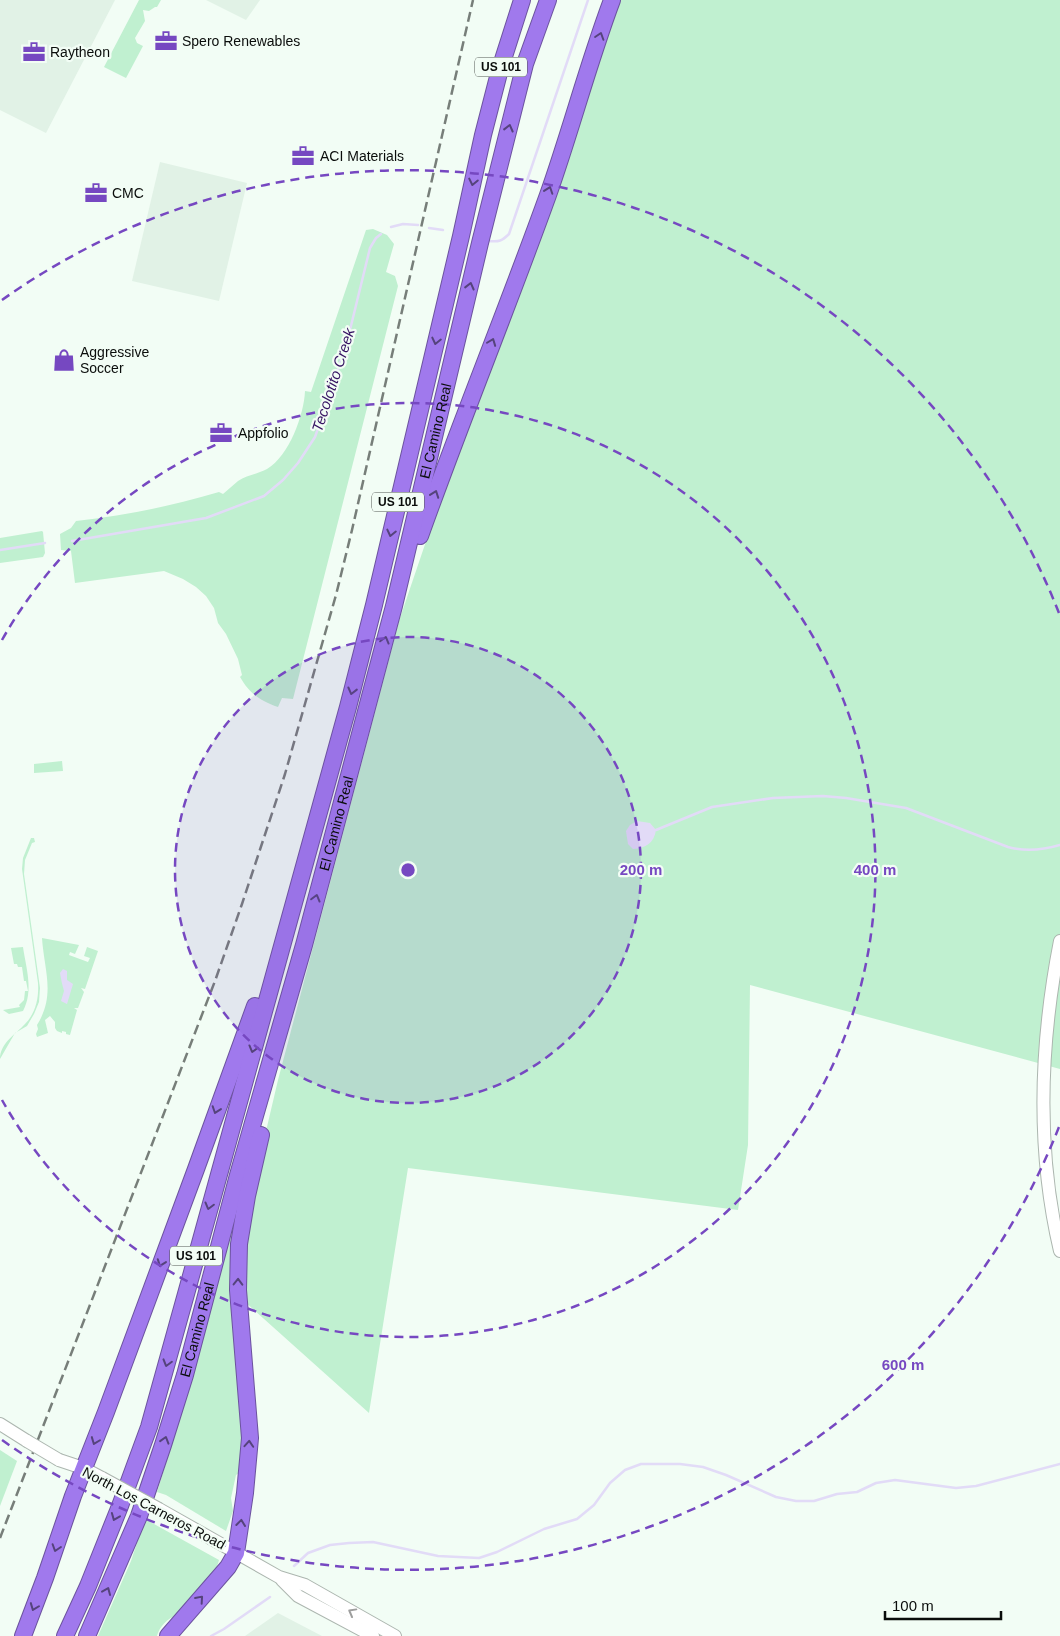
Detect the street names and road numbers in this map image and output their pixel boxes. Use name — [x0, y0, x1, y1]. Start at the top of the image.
road number: US 101 — [475, 58, 527, 76]
street label: El Camino Real — [416, 382, 455, 480]
road number: US 101 — [372, 492, 424, 512]
street label: El Camino Real — [316, 774, 356, 873]
road number: US 101 — [170, 1246, 222, 1266]
street label: El Camino Real — [177, 1281, 217, 1379]
street label: North Los Carneros Road — [80, 1463, 228, 1553]

